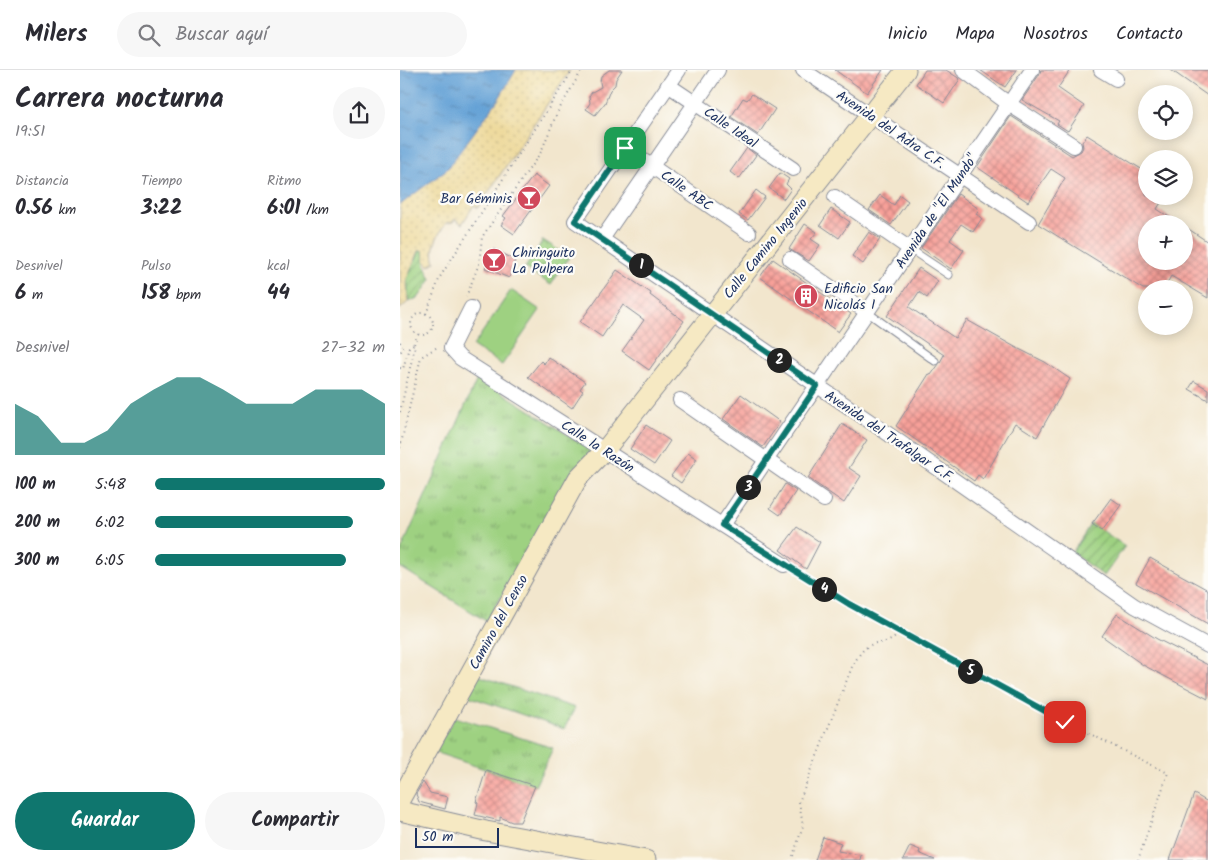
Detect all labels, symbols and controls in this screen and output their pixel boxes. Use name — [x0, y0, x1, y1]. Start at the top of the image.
search box — [117, 12, 467, 57]
text: Milers — [25, 15, 87, 54]
text: Buscar aquí — [175, 20, 268, 50]
text: Inicio — [887, 20, 927, 49]
text: Mapa — [955, 20, 995, 49]
text: Nosotros — [1023, 20, 1088, 49]
text: Contacto — [1116, 20, 1183, 49]
icon: search — [135, 21, 163, 49]
text: Carrera nocturna — [15, 77, 224, 122]
street label: Avenida del Adra C.F. — [831, 85, 950, 175]
map controls — [1138, 85, 1193, 335]
button: locate — [1138, 85, 1193, 140]
button: share — [333, 87, 385, 139]
street label: Calle Ideal — [699, 102, 762, 154]
text: 19:51 — [15, 119, 45, 144]
pin — [604, 127, 646, 169]
icon: arrive — [611, 134, 639, 162]
street label: Avenida de "El Mundo" — [890, 149, 984, 274]
button: layers — [1138, 150, 1193, 205]
street label: Calle ABC — [656, 165, 717, 217]
text: Distancia — [15, 170, 69, 192]
text: Tiempo — [141, 170, 182, 192]
text: Ritmo — [267, 170, 301, 192]
bar icon: Bar Géminis — [516, 185, 542, 211]
place label: Bar Géminis — [440, 188, 512, 210]
text: 0.56 — [15, 192, 53, 225]
text: 3:22 — [141, 192, 182, 225]
text: 6:01 — [267, 192, 301, 225]
street label: Calle Camino Ingenio — [718, 193, 813, 304]
text: km — [53, 199, 76, 221]
text: /km — [301, 199, 329, 221]
button: + — [1138, 215, 1193, 270]
place label: Chiringuito La Pulpera — [512, 242, 575, 280]
bar icon: Chiringuito La Pulpera — [481, 247, 507, 273]
pin: 1 — [628, 252, 654, 278]
text: 1 — [639, 254, 644, 276]
text: Desnivel — [15, 255, 63, 277]
text: Pulso — [141, 255, 171, 277]
text: kcal — [267, 255, 290, 277]
text: 6 — [15, 277, 26, 310]
text: 158 — [141, 277, 170, 310]
text: 44 — [267, 277, 290, 310]
place label: Edificio San Nicolás I — [824, 278, 893, 316]
button: − — [1138, 280, 1193, 335]
building icon: Edificio San Nicolás I — [793, 283, 819, 309]
text: m — [26, 284, 43, 306]
text: bpm — [170, 284, 201, 306]
text: Desnivel — [15, 335, 70, 360]
text: 27–32 m — [321, 335, 385, 360]
pin: 2 — [766, 348, 792, 372]
text: 2 — [775, 349, 784, 371]
street label: Avenida del Trafalgar C.F. — [820, 385, 959, 489]
street label: Calle la Razón — [556, 415, 639, 479]
text: 100 m — [15, 472, 56, 497]
text: 5:48 — [95, 472, 126, 497]
pin: 3 — [736, 474, 760, 500]
text: 3 — [745, 476, 752, 498]
text: 200 m — [15, 510, 60, 535]
text: 6:02 — [95, 510, 125, 535]
text: 300 m — [15, 548, 59, 573]
text: 6:05 — [95, 548, 124, 573]
street label: Camino del Censo — [464, 571, 534, 674]
pin: 4 — [812, 576, 836, 602]
text: 4 — [821, 578, 828, 600]
pin: 5 — [958, 658, 982, 684]
text: 5 — [967, 660, 974, 682]
pin — [1044, 701, 1086, 743]
icon: check — [1051, 708, 1079, 736]
button: Guardar — [15, 792, 195, 850]
button: Compartir — [205, 792, 385, 850]
scale bar — [415, 825, 499, 848]
text: 50 m — [422, 826, 453, 848]

